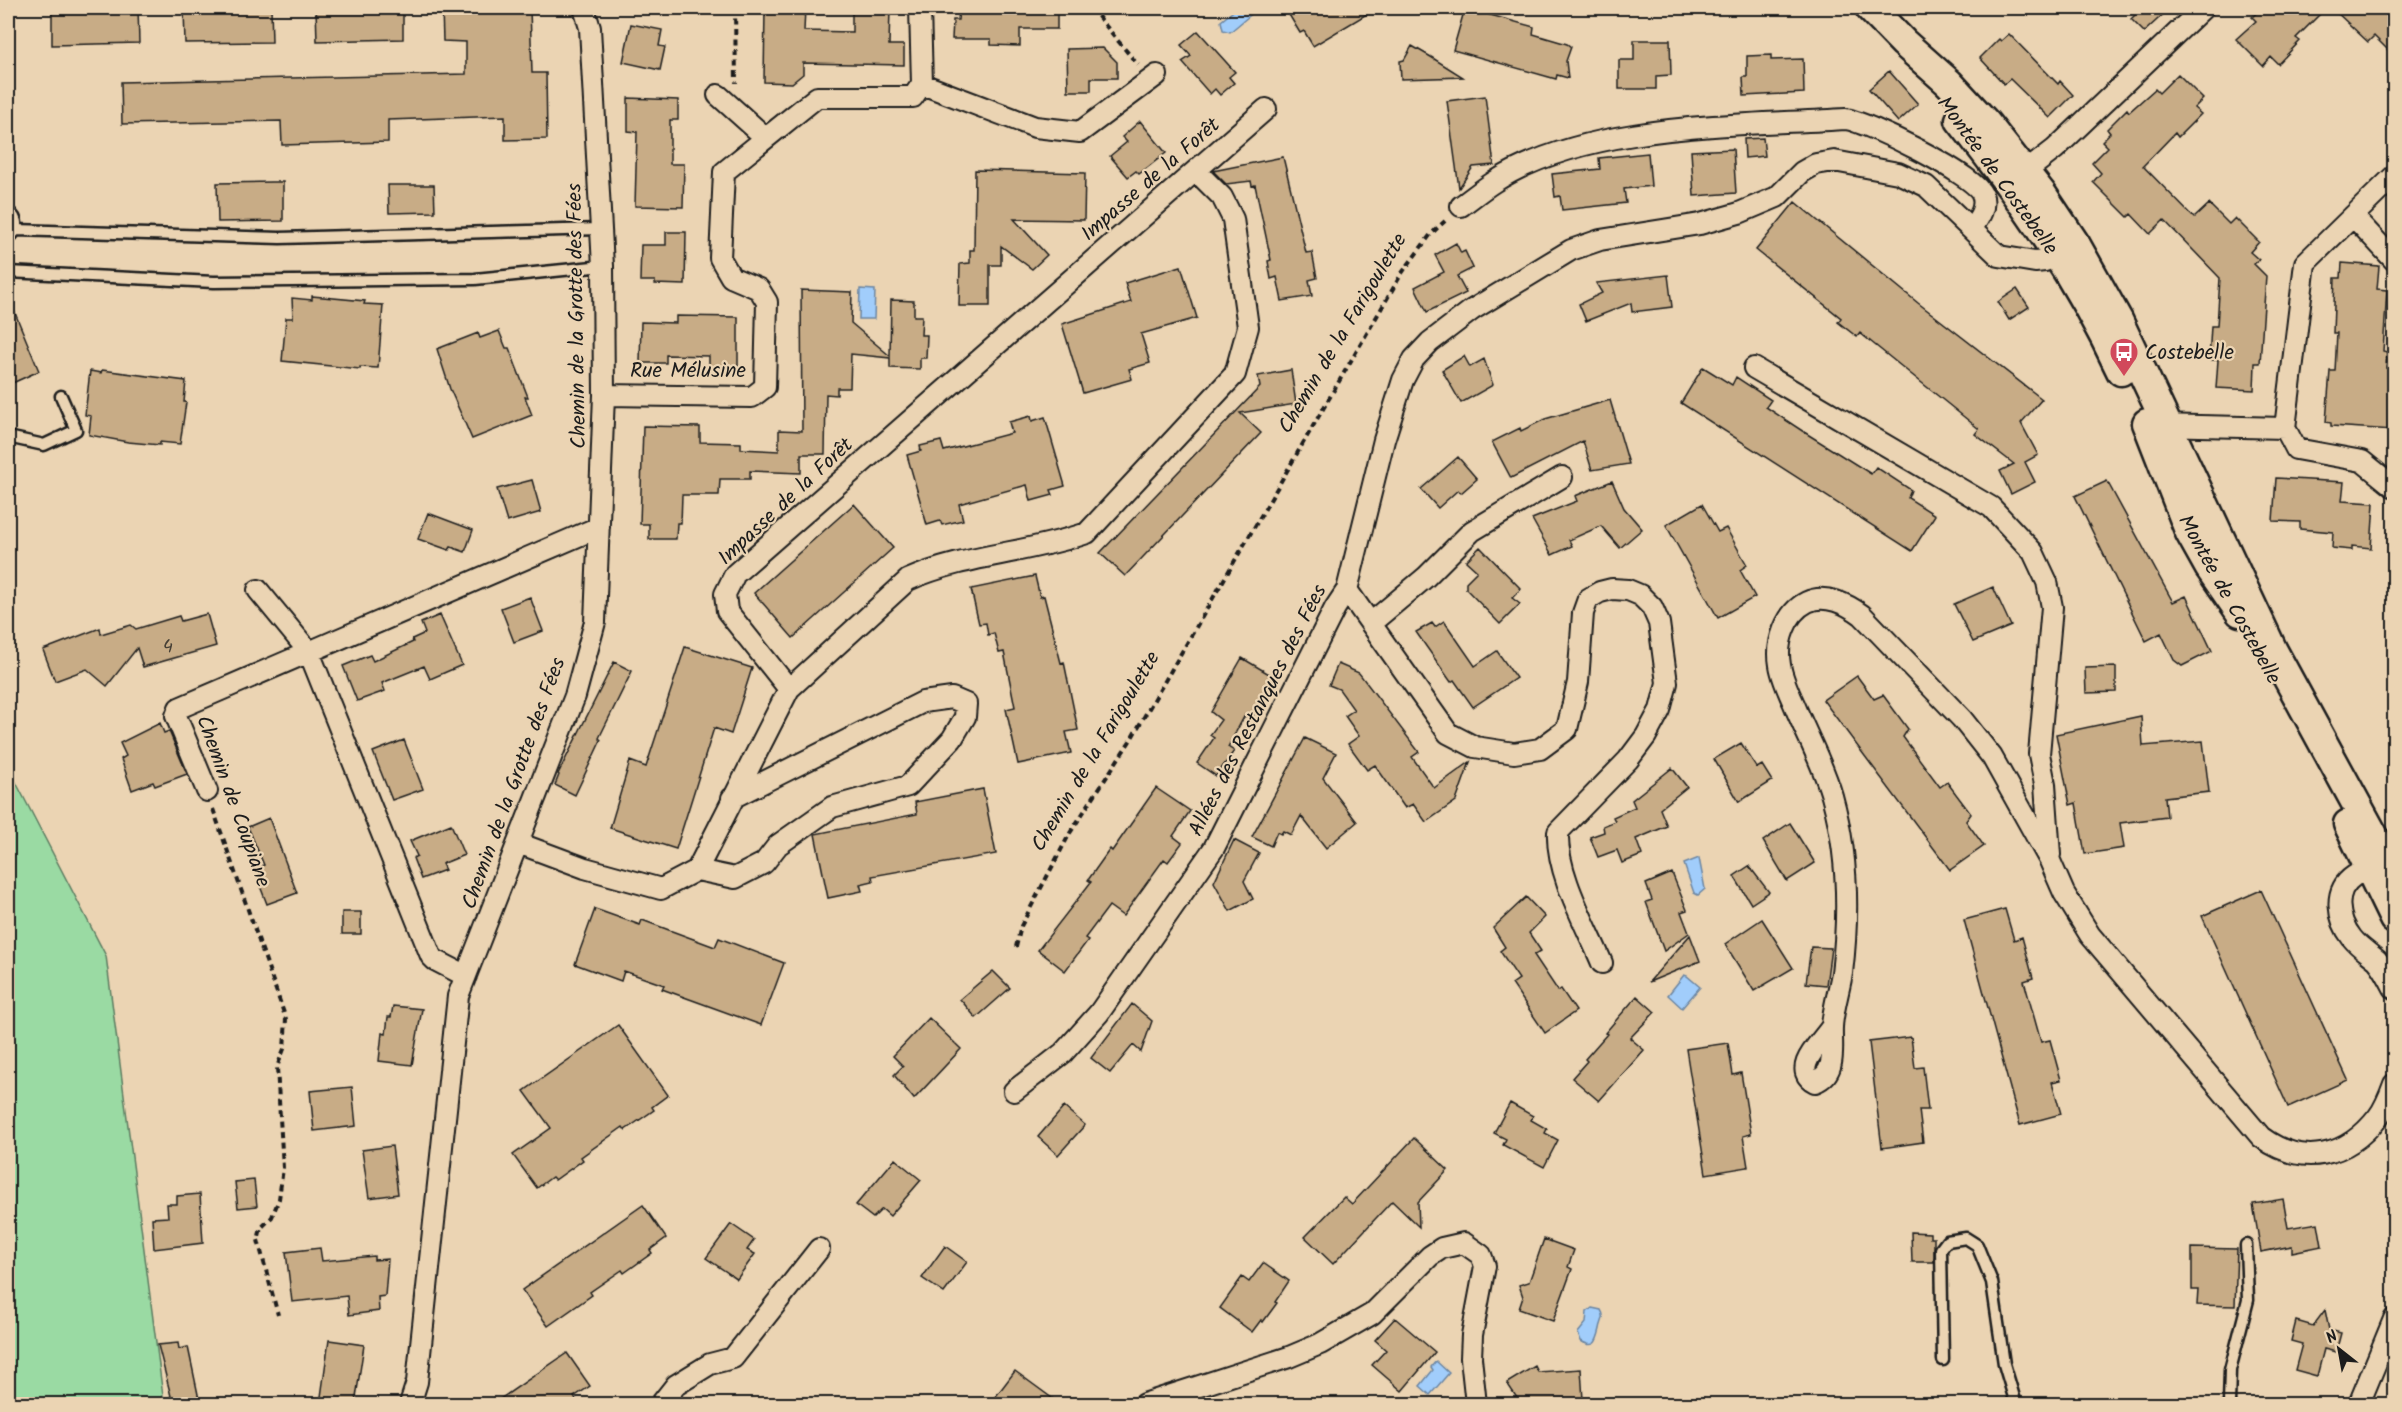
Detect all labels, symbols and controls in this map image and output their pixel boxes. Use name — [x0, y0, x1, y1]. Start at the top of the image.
street label: Montée de Costebelle — [1928, 89, 2066, 263]
street label: Impasse de la Forêt — [1074, 110, 1229, 250]
street label: Chemin de la Grotte des Fées — [559, 183, 596, 449]
street label: Chemin de la Farigoulette — [1270, 227, 1417, 440]
bus stop icon: Costebelle — [2108, 336, 2140, 378]
place label: Costebelle — [2145, 337, 2234, 370]
street label: Rue Mélusine — [630, 355, 746, 388]
street label: Impasse de la Forêt — [711, 430, 862, 574]
street label: Montée de Costebelle — [2168, 509, 2289, 691]
street label: Allées des Restanques des Fées — [1180, 579, 1336, 842]
house number: 4 — [163, 633, 173, 662]
street label: Chemin de la Farigoulette — [1023, 645, 1170, 858]
street label: Chemin de la Grotte des Fées — [453, 653, 575, 914]
street label: Chemin de Coupiane — [186, 711, 279, 893]
north arrow — [2309, 1319, 2369, 1379]
text: N — [2321, 1324, 2343, 1351]

